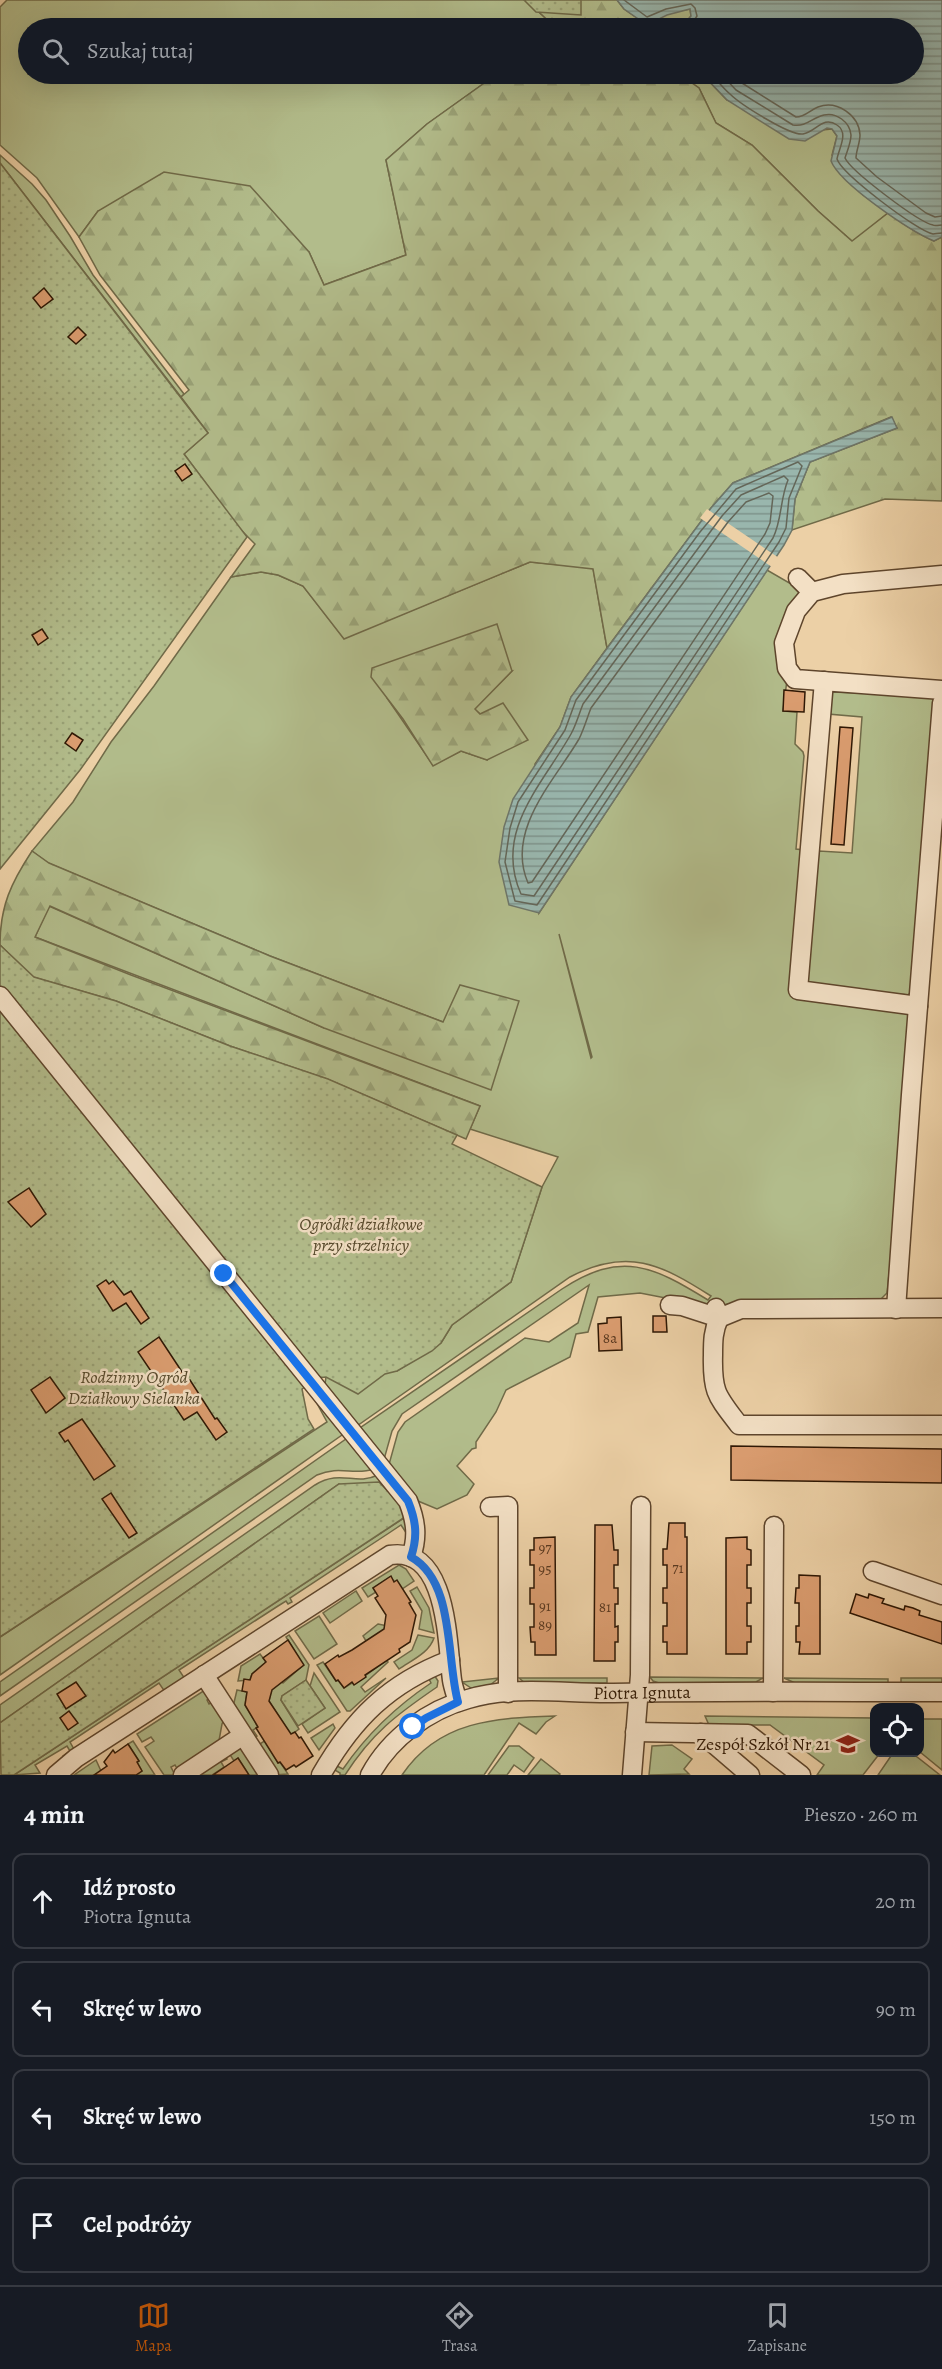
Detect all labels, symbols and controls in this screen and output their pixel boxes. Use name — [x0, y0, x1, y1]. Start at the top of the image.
search box — [18, 18, 924, 84]
icon: search — [39, 35, 72, 68]
text: Szukaj tutaj — [87, 36, 193, 66]
park label: Ogródki działkowe przy strzelnicy — [299, 1212, 423, 1257]
route end — [210, 1260, 236, 1286]
house number: 8a — [603, 1328, 617, 1348]
park label: Rodzinny Ogród Działkowy Sielanka — [68, 1365, 200, 1410]
house number: 97 — [538, 1538, 552, 1558]
house number: 71 — [672, 1558, 684, 1578]
house number: 95 — [538, 1559, 552, 1579]
house number: 91 — [539, 1596, 551, 1616]
house number: 81 — [599, 1597, 611, 1617]
house number: 89 — [538, 1615, 552, 1635]
street label: Piotra Ignuta — [593, 1680, 692, 1705]
map controls — [870, 1703, 924, 1757]
button: locate — [870, 1703, 924, 1757]
route start — [399, 1713, 425, 1739]
school or university icon: Zespół Szkół Nr 21 — [835, 1731, 861, 1757]
place label: Zespół Szkół Nr 21 — [696, 1732, 830, 1756]
text: 4 min — [24, 1797, 85, 1832]
text: Pieszo · 260 m — [804, 1801, 918, 1828]
text: Idź prosto — [83, 1873, 176, 1903]
icon: ahead — [26, 1885, 59, 1918]
text: 20 m — [875, 1888, 916, 1915]
text: Piotra Ignuta — [83, 1903, 191, 1930]
icon: left — [26, 1993, 59, 2026]
text: Skręć w lewo — [83, 1994, 202, 2024]
text: 90 m — [876, 1996, 916, 2023]
icon: left — [26, 2101, 59, 2134]
text: Skręć w lewo — [83, 2102, 202, 2132]
text: 150 m — [869, 2104, 916, 2131]
icon: arrive — [26, 2209, 59, 2242]
text: Cel podróży — [83, 2210, 191, 2240]
tab: Mapa — [135, 2299, 172, 2357]
tab: Trasa — [442, 2299, 478, 2357]
tab: Zapisane — [748, 2299, 807, 2357]

